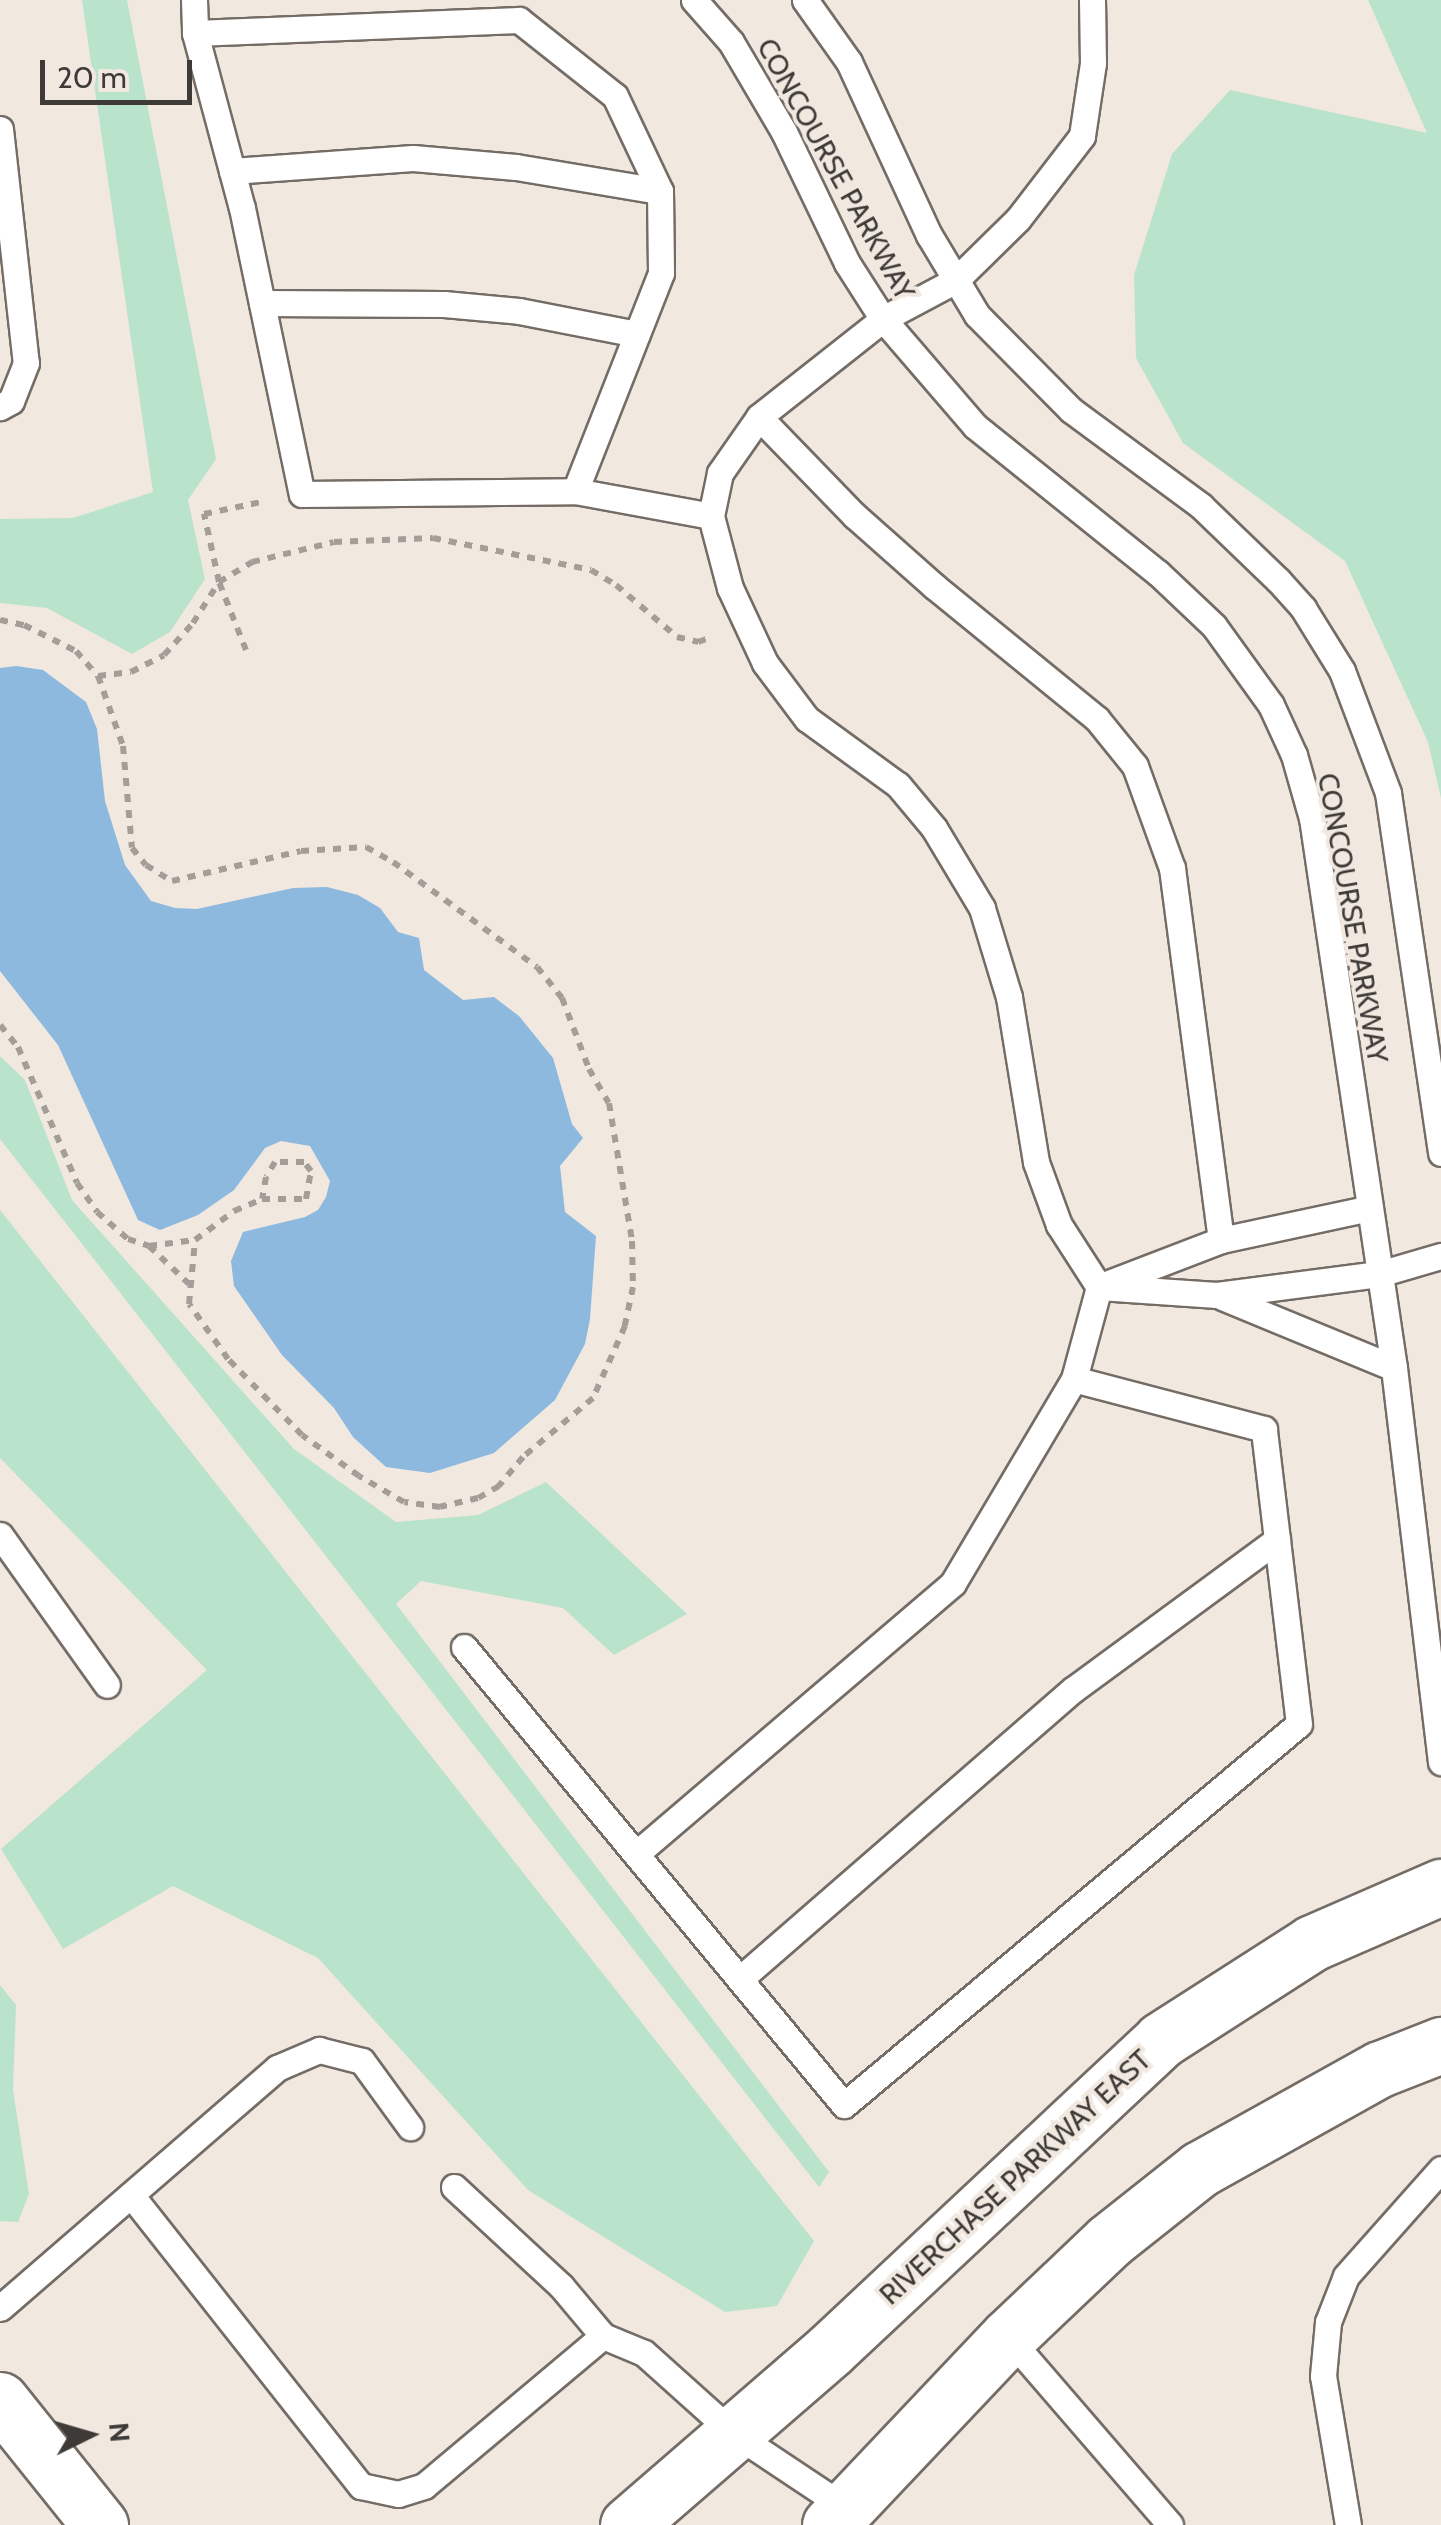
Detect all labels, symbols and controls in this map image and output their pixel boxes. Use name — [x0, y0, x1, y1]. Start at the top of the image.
street label: CONCOURSE PARKWAY — [750, 32, 922, 306]
scale bar — [45, 40, 198, 102]
text: 20 m — [57, 59, 127, 96]
street label: CONCOURSE PARKWAY — [1311, 771, 1395, 1065]
street label: RIVERCHASE PARKWAY EAST — [873, 2043, 1157, 2311]
north arrow — [40, 2385, 140, 2485]
text: N — [102, 2421, 138, 2444]

